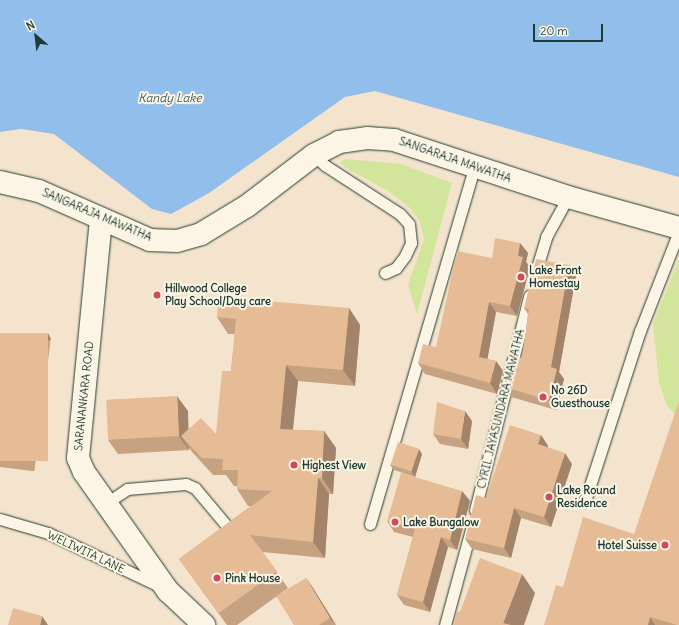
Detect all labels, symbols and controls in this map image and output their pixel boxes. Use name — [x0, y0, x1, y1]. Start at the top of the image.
north arrow — [16, 16, 56, 56]
scale bar — [535, 16, 605, 42]
text: N — [24, 17, 37, 33]
text: 20 m — [540, 23, 568, 38]
water label: Kandy Lake — [138, 91, 202, 105]
street label: SANGARAJA MAWATHA — [397, 135, 513, 185]
street label: SANGARAJA MAWATHA — [40, 186, 154, 244]
place label: Lake Front Homestay — [529, 264, 582, 290]
marker: Lake Front Homestay — [516, 272, 526, 282]
place label: Hillwood College Play School/Day care — [165, 282, 271, 308]
marker: Hillwood College Play School/Day care — [152, 290, 162, 300]
street label: CYRIL JAYASUNDARA MAWATHA — [475, 328, 527, 490]
street label: SARANANKARA ROAD — [72, 340, 96, 452]
place label: No 26D Guesthouse — [551, 384, 610, 410]
marker: No 26D Guesthouse — [538, 392, 548, 402]
place label: Highest View — [302, 458, 366, 472]
marker: Highest View — [289, 460, 299, 470]
place label: Lake Round Residence — [557, 484, 616, 510]
marker: Lake Round Residence — [544, 492, 554, 502]
place label: Lake Bungalow — [403, 515, 479, 529]
marker: Lake Bungalow — [390, 517, 400, 527]
street label: WELIWITA LANE — [45, 528, 127, 576]
place label: Hotel Suisse — [597, 538, 657, 552]
marker: Hotel Suisse — [660, 540, 670, 550]
place label: Pink House — [225, 571, 280, 585]
marker: Pink House — [212, 573, 222, 583]

